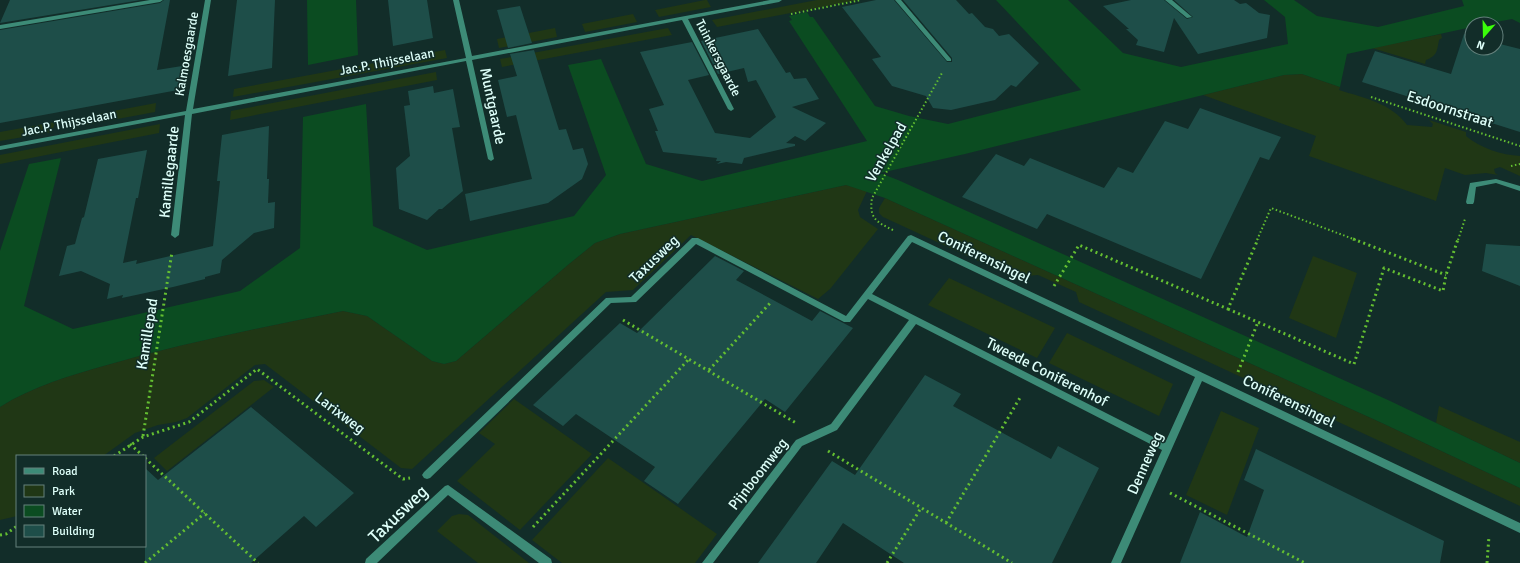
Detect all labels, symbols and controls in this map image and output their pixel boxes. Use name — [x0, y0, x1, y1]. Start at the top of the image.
street label: Kalmoesgaarde — [172, 10, 202, 98]
north arrow — [1464, 16, 1504, 56]
street label: Tuinkersgaarde — [692, 17, 744, 99]
text: N — [1475, 38, 1487, 52]
street label: Jac.P. Thijsselaan — [338, 45, 436, 79]
street label: Muntgaarde — [476, 66, 510, 146]
street label: Esdoornstraat — [1405, 87, 1495, 131]
street label: Jac.P. Thijsselaan — [20, 106, 118, 140]
street label: Venkelpad — [862, 119, 910, 185]
street label: Kamillegaarde — [155, 125, 183, 219]
street label: Coniferensingel — [935, 227, 1033, 287]
street label: Taxusweg — [626, 231, 682, 287]
street label: Kamillepad — [132, 297, 162, 371]
street label: Tweede Coniferenhof — [983, 334, 1112, 411]
street label: Coniferensingel — [1240, 371, 1338, 431]
street label: Larixweg — [311, 388, 369, 438]
street label: Denneweg — [1123, 429, 1167, 497]
street label: Pijnboomweg — [724, 434, 792, 514]
legend — [16, 455, 146, 547]
text: Road — [52, 464, 78, 479]
street label: Taxusweg — [364, 480, 432, 548]
text: Park — [52, 484, 75, 499]
text: Water — [52, 504, 83, 519]
text: Building — [52, 524, 95, 539]

